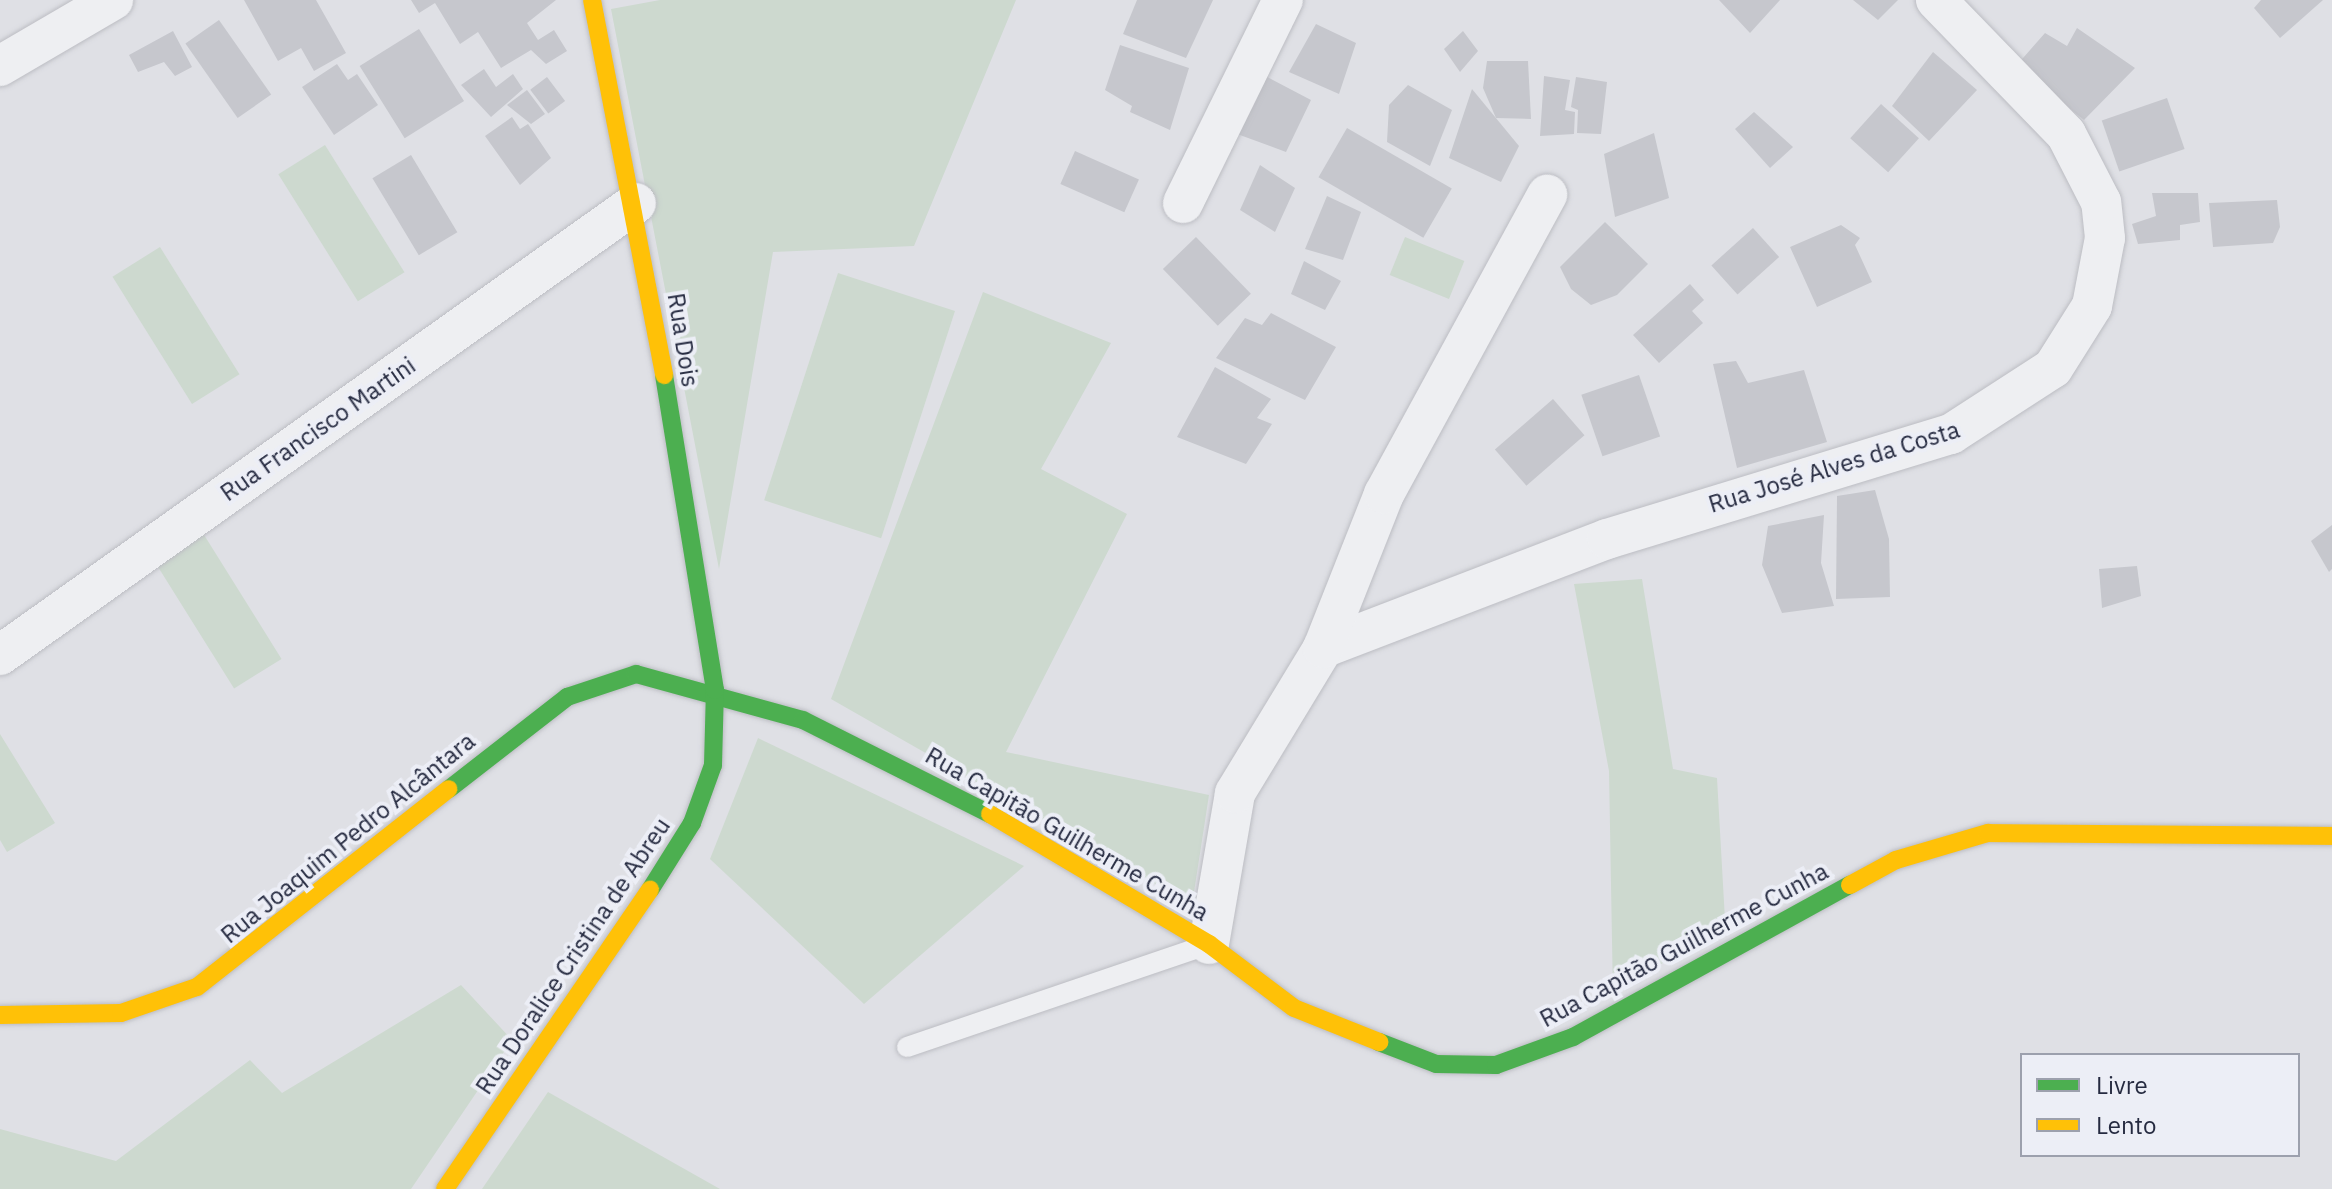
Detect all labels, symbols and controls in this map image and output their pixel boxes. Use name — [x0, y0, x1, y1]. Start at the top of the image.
street label: Rua Dois — [661, 291, 705, 389]
street label: Rua Francisco Martini — [215, 351, 421, 507]
street label: Rua José Alves da Costa — [1705, 415, 1963, 519]
street label: Rua Joaquim Pedro Alcântara — [215, 727, 481, 949]
street label: Rua Capitão Guilherme Cunha — [920, 741, 1214, 927]
street label: Rua Doralice Cristina de Abreu — [470, 812, 676, 1100]
street label: Rua Capitão Guilherme Cunha — [1535, 857, 1833, 1033]
legend — [2020, 1053, 2300, 1157]
text: Livre — [2096, 1069, 2148, 1101]
text: Lento — [2096, 1109, 2156, 1141]

